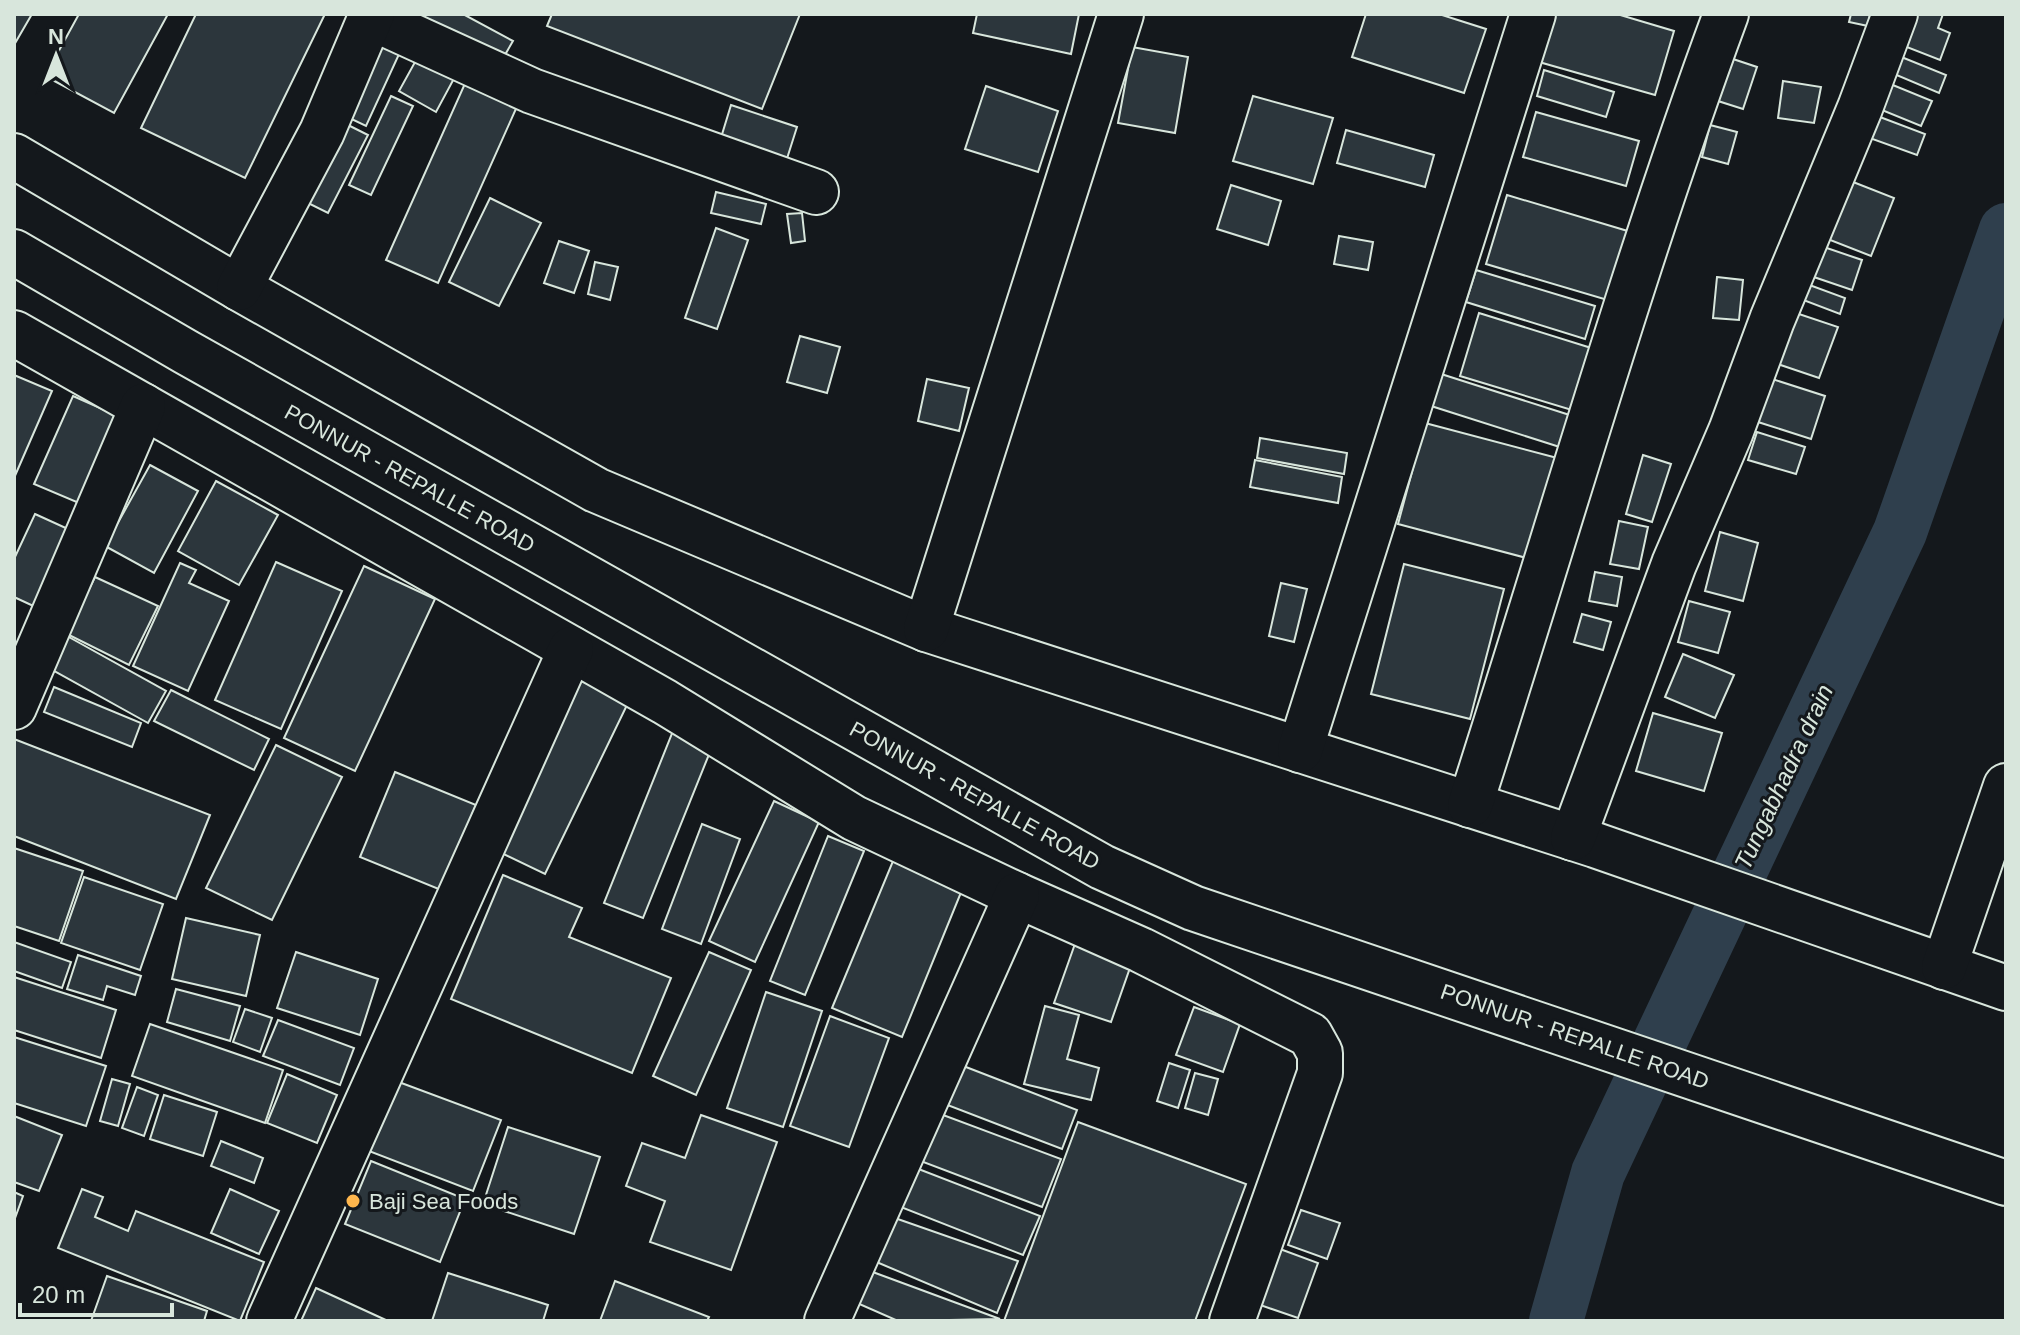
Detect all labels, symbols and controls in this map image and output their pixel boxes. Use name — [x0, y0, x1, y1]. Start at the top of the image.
north arrow — [16, 16, 96, 96]
text: N — [48, 24, 64, 49]
street label: PONNUR - REPALLE ROAD — [280, 399, 539, 558]
water label: Tungabhadra drain — [1729, 680, 1838, 874]
street label: PONNUR - REPALLE ROAD — [845, 716, 1104, 875]
street label: PONNUR - REPALLE ROAD — [1437, 979, 1712, 1094]
place label: Baji Sea Foods — [369, 1189, 518, 1214]
marker: Baji Sea Foods — [344, 1192, 362, 1210]
scale bar — [20, 1267, 172, 1317]
text: 20 m — [32, 1281, 85, 1308]

